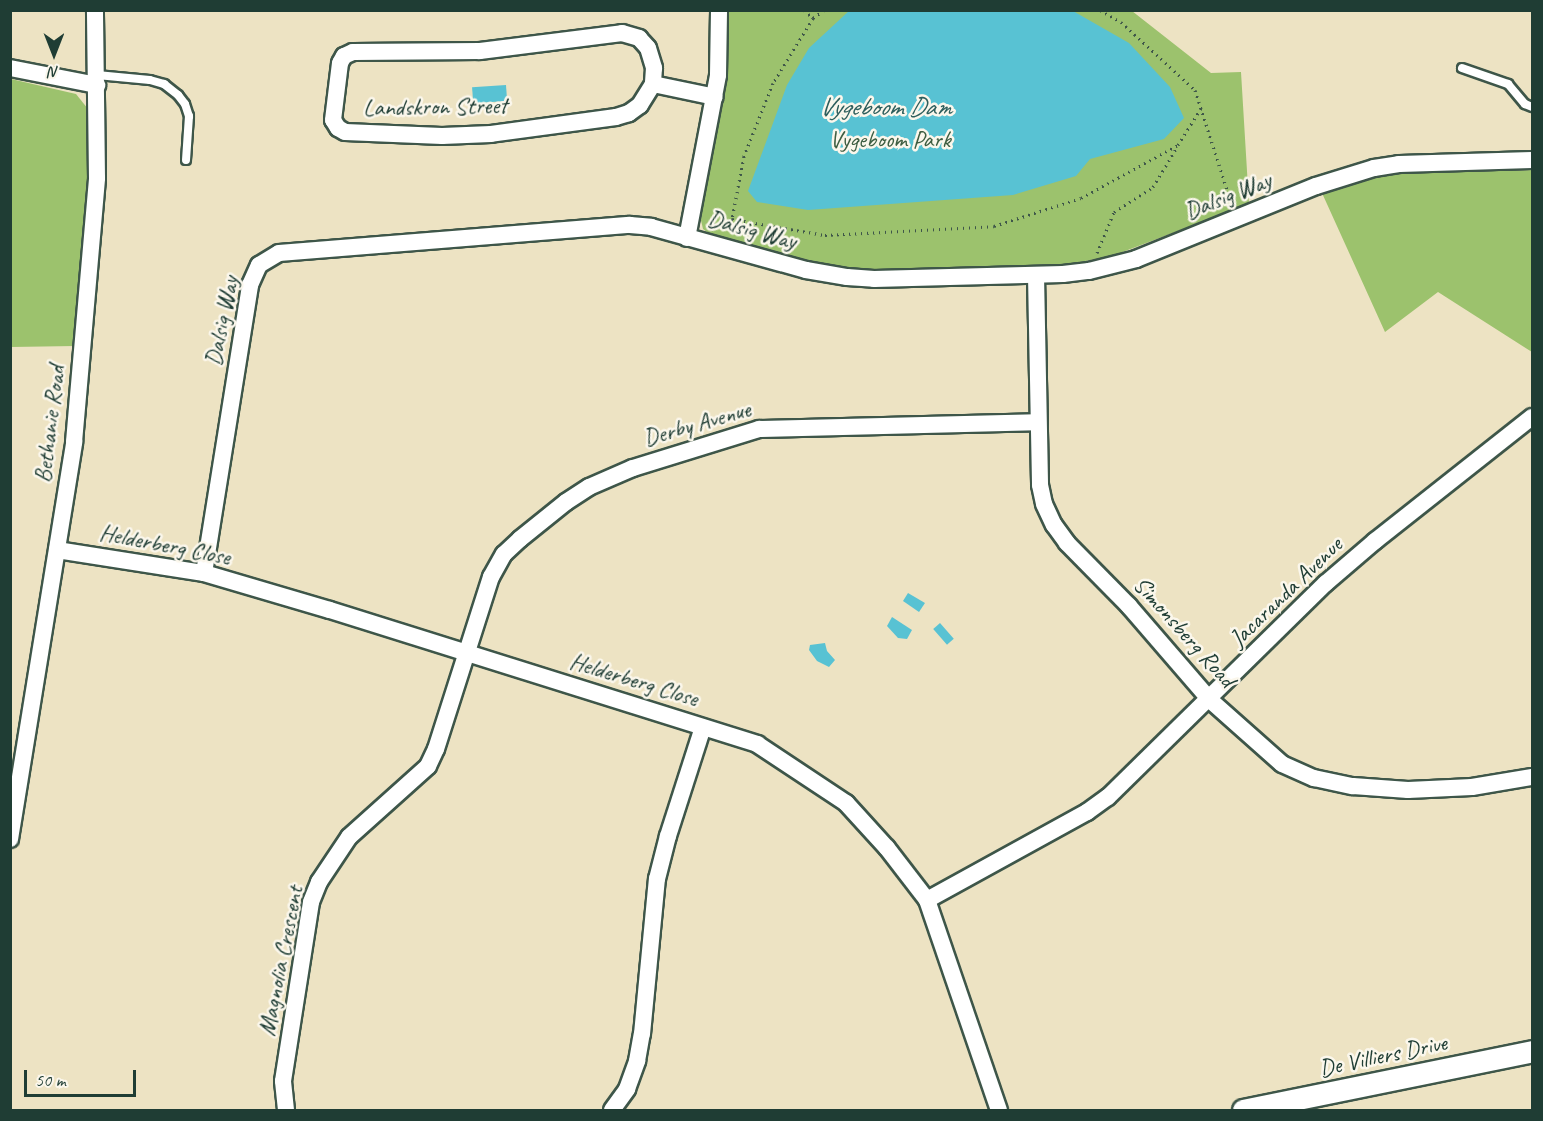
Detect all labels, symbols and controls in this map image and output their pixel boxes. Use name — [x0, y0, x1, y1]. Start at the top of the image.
north arrow — [24, 24, 84, 84]
text: N — [49, 62, 59, 82]
street label: Landskron Street — [363, 91, 507, 123]
water label: Vygeboom Dam — [820, 91, 950, 123]
park label: Vygeboom Park — [830, 126, 950, 154]
street label: Dalsig Way — [1180, 166, 1276, 226]
street label: Dalsig Way — [704, 204, 800, 256]
street label: Dalsig Way — [199, 274, 245, 368]
street label: Bethanie Road — [29, 364, 71, 484]
street label: Derby Avenue — [640, 395, 754, 453]
street label: Helderberg Close — [97, 518, 233, 572]
street label: Jacaranda Avenue — [1224, 531, 1348, 653]
street label: Simonsberg Road — [1127, 571, 1241, 693]
street label: Helderberg Close — [566, 647, 702, 713]
street label: Magnolia Crescent — [252, 884, 310, 1038]
street label: De Villiers Drive — [1316, 1028, 1450, 1084]
scale bar — [27, 1058, 140, 1096]
text: 50 m — [35, 1069, 66, 1091]

